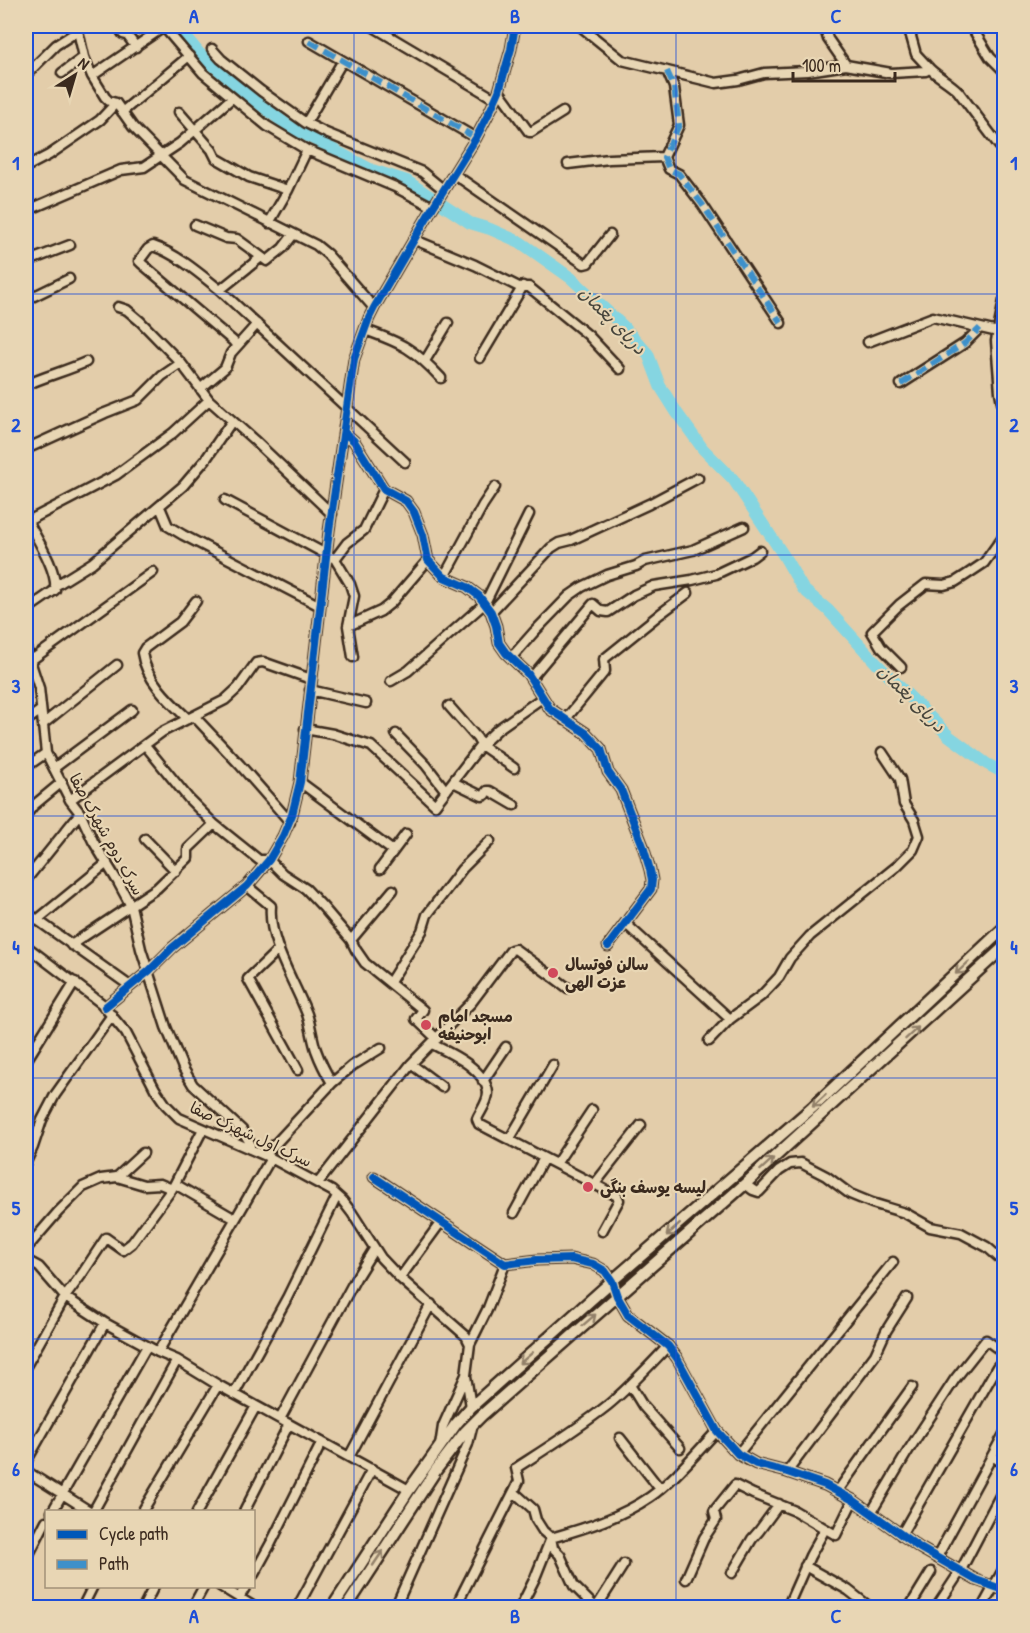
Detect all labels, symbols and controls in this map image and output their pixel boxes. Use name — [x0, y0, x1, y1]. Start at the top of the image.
text: A — [189, 2, 199, 29]
text: B — [510, 2, 520, 29]
text: C — [831, 2, 842, 29]
north arrow — [45, 45, 105, 105]
scale bar — [793, 45, 895, 83]
text: N — [74, 52, 94, 75]
text: 100 m — [802, 53, 841, 78]
text: 1 — [12, 149, 20, 176]
text: 1 — [1010, 149, 1018, 176]
water label: دریای پغمان — [574, 280, 652, 360]
text: 2 — [11, 411, 21, 438]
text: 2 — [1009, 411, 1019, 438]
water label: دریای پغمان — [872, 658, 952, 738]
text: 3 — [12, 672, 21, 699]
text: 3 — [1010, 672, 1019, 699]
street label: سرک دوم شهرک صفا — [63, 769, 150, 900]
text: 4 — [12, 933, 20, 960]
text: 4 — [1010, 933, 1018, 960]
place label: سالن فوتسال عزت الهی — [565, 953, 649, 993]
one-way arrow — [954, 961, 969, 975]
marker: سالن فوتسال عزت الهی — [546, 966, 560, 980]
place label: مسجد امام ابوحنیفه — [438, 1005, 513, 1045]
marker: مسجد امام ابوحنیفه — [419, 1018, 433, 1032]
one-way arrow — [904, 1026, 919, 1040]
one-way arrow — [812, 1094, 827, 1108]
street label: سرک اول شهرک صفا — [186, 1096, 316, 1172]
one-way arrow — [760, 1157, 775, 1171]
place label: لیسه یوسف بنگی — [600, 1176, 706, 1198]
marker: لیسه یوسف بنگی — [581, 1180, 595, 1194]
text: 5 — [12, 1194, 21, 1221]
text: 5 — [1010, 1194, 1019, 1221]
one-way arrow — [666, 1223, 681, 1237]
one-way arrow — [581, 1313, 596, 1327]
one-way arrow — [519, 1351, 534, 1365]
text: 6 — [12, 1455, 20, 1482]
text: 6 — [1010, 1455, 1018, 1482]
legend — [45, 1510, 255, 1588]
text: Cycle path — [99, 1521, 169, 1546]
one-way arrow — [371, 1550, 384, 1567]
text: Path — [99, 1551, 129, 1576]
text: A — [189, 1602, 199, 1629]
text: B — [510, 1602, 520, 1629]
text: C — [831, 1602, 842, 1629]

